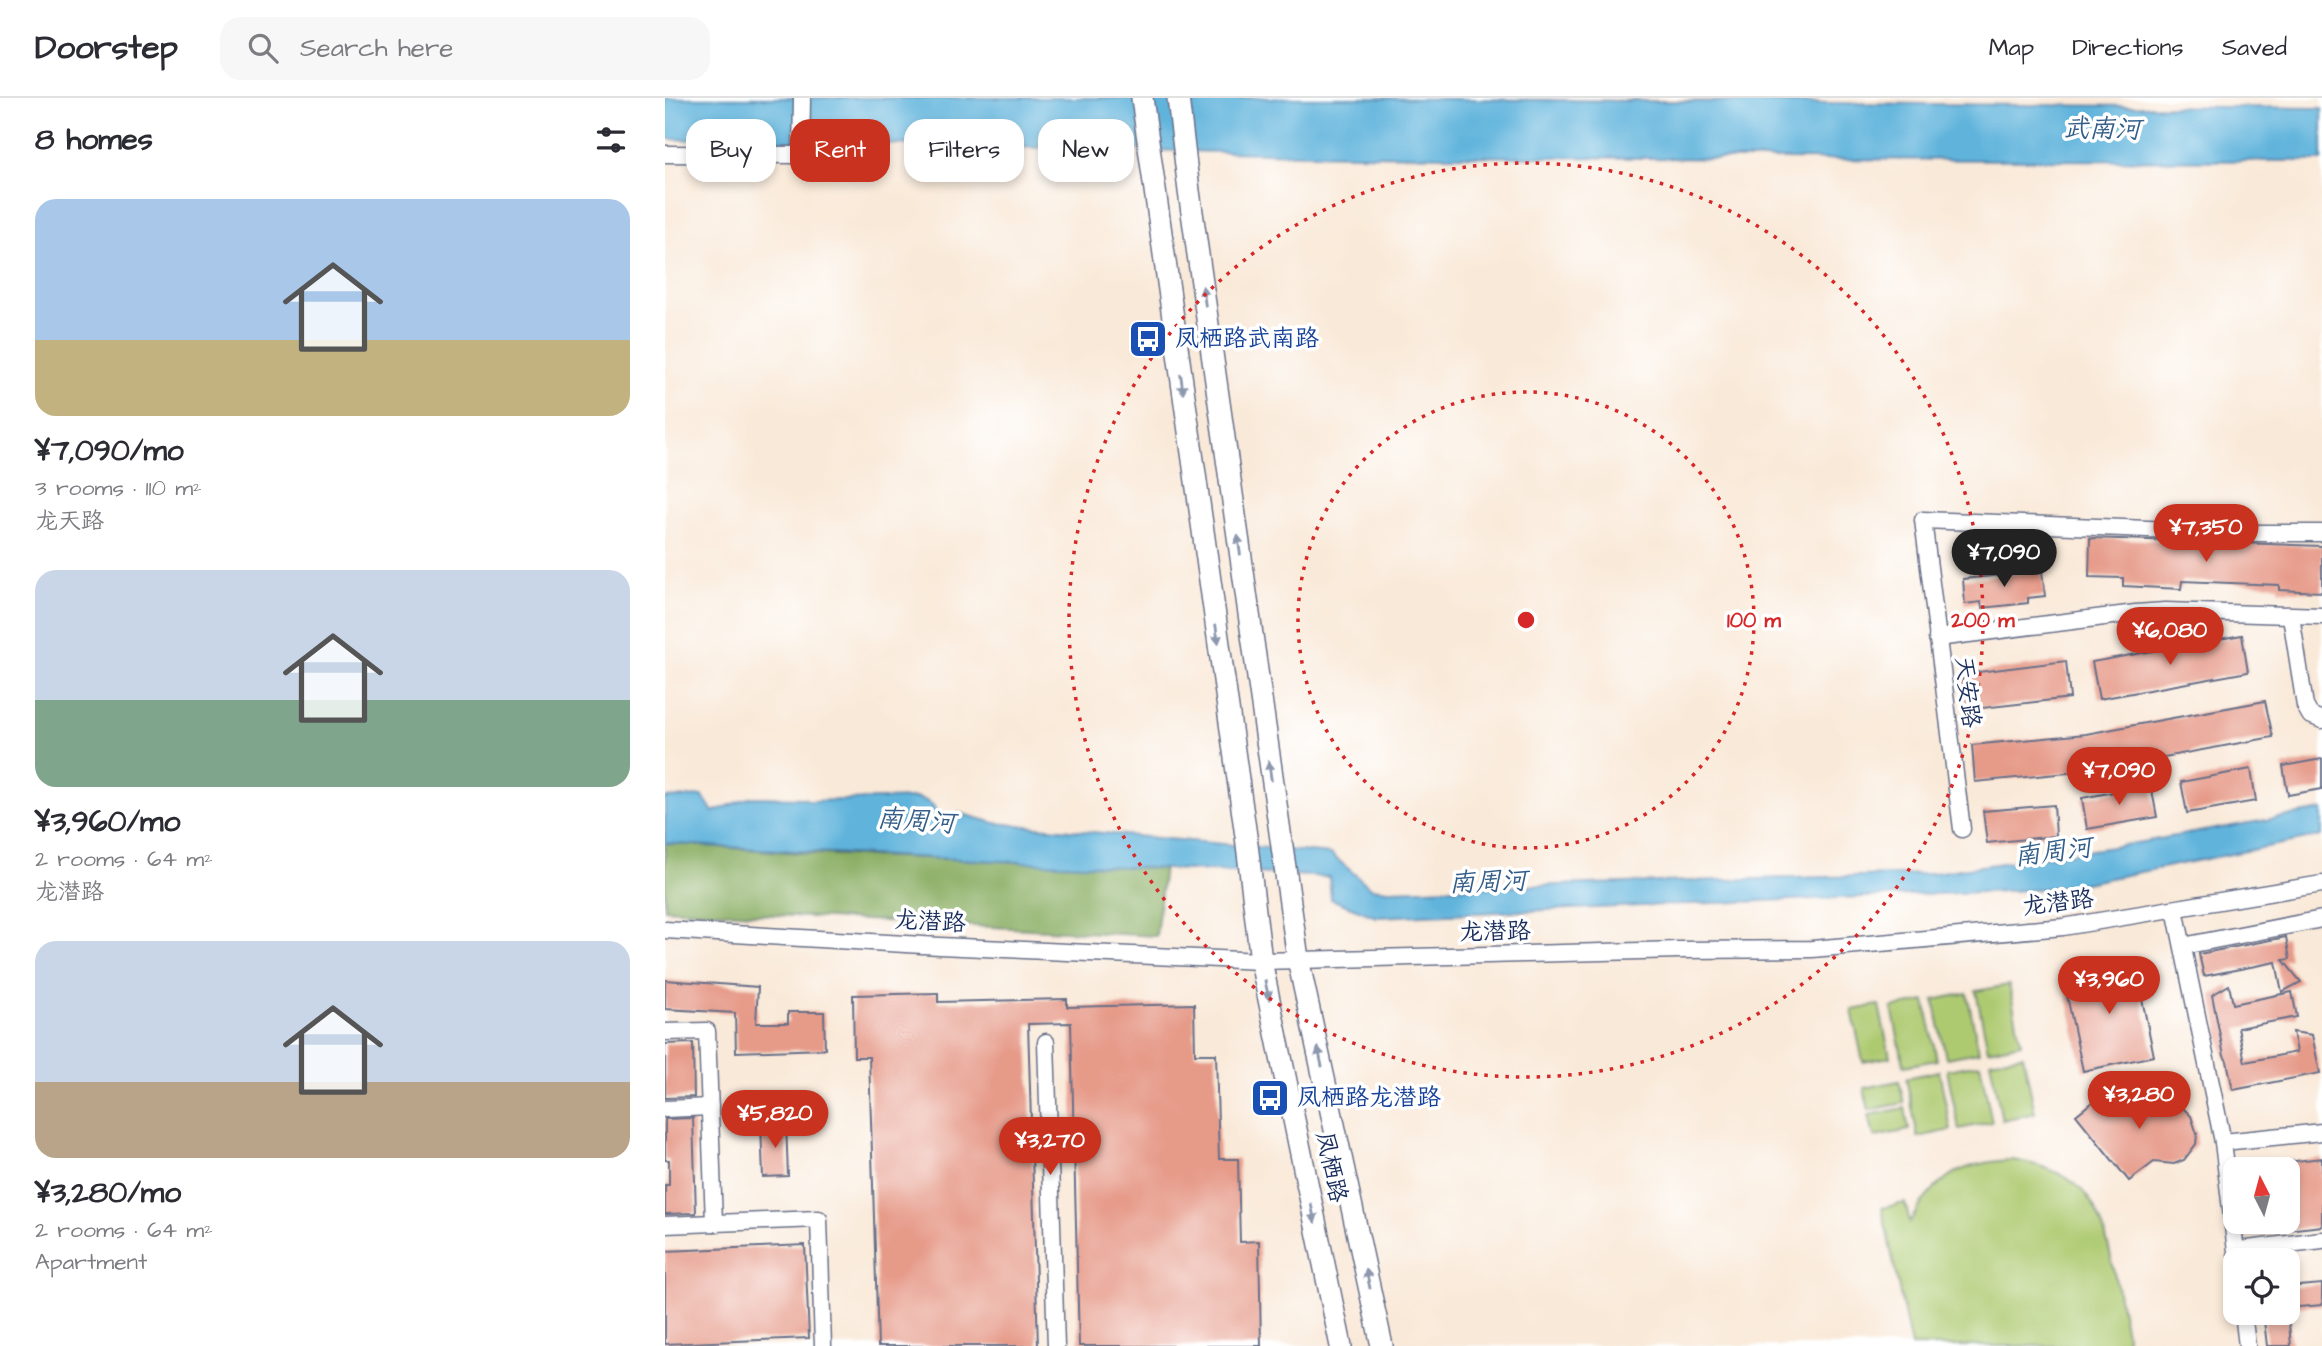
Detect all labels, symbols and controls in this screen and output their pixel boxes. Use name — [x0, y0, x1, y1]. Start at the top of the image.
search box — [220, 17, 710, 80]
text: Doorstep — [35, 25, 178, 71]
icon: search — [244, 29, 282, 67]
text: Search here — [300, 30, 453, 66]
text: Map — [1989, 31, 2034, 65]
text: Directions — [2072, 31, 2184, 65]
text: Saved — [2222, 31, 2287, 65]
water label: 武南河 — [2063, 110, 2145, 148]
text: 8 homes — [35, 119, 153, 161]
chip: Buy — [686, 119, 776, 182]
chip: Rent — [790, 119, 890, 182]
chip: Filters — [904, 119, 1024, 182]
chip: New — [1038, 119, 1134, 182]
icon: filters — [592, 121, 630, 159]
icon: home — [270, 244, 396, 370]
one-way arrow — [1198, 285, 1209, 307]
bus stop icon: 凤栖路武南路 — [1127, 318, 1169, 360]
place label: 凤栖路武南路 — [1175, 322, 1319, 356]
one-way arrow — [1176, 373, 1187, 395]
text: ¥7,090/mo — [35, 430, 184, 472]
text: 3 rooms · 110 m² — [35, 472, 202, 504]
pin: ¥7,350 — [2149, 504, 2263, 564]
text: 龙天路 — [35, 505, 104, 537]
text: ¥7,350 — [2169, 511, 2243, 543]
pin: ¥7,090 — [1947, 530, 2061, 589]
one-way arrow — [1233, 534, 1244, 556]
text: ¥7,090 — [1968, 536, 2040, 568]
text: 100 m — [1727, 606, 1782, 635]
text: 200 m — [1950, 606, 2015, 635]
centre of rings — [1514, 608, 1538, 632]
pin: ¥6,080 — [2113, 608, 2227, 667]
text: ¥6,080 — [2133, 614, 2207, 646]
icon: home — [270, 615, 396, 741]
one-way arrow — [1212, 623, 1223, 645]
street label: 天安路 — [1946, 654, 1988, 730]
pin: ¥7,090 — [2062, 748, 2176, 807]
text: ¥7,090 — [2083, 754, 2155, 786]
one-way arrow — [1265, 760, 1276, 782]
water label: 南周河 — [876, 800, 960, 842]
text: ¥3,960/mo — [35, 801, 180, 843]
water label: 南周河 — [2012, 829, 2098, 875]
text: 2 rooms · 64 m² — [35, 843, 213, 875]
water label: 南周河 — [1448, 863, 1532, 901]
text: 龙潜路 — [35, 876, 104, 908]
street label: 龙潜路 — [2020, 882, 2096, 924]
street label: 龙潜路 — [893, 903, 967, 941]
street label: 龙潜路 — [1459, 914, 1531, 950]
pin: ¥3,960 — [2052, 956, 2166, 1016]
text: ¥3,960 — [2074, 963, 2144, 995]
one-way arrow — [1262, 979, 1273, 1001]
icon: home — [270, 987, 396, 1113]
one-way arrow — [1314, 1046, 1325, 1068]
pin: ¥3,280 — [2082, 1072, 2196, 1131]
bus stop icon: 凤栖路龙潜路 — [1249, 1077, 1291, 1119]
text: ¥3,280 — [2104, 1078, 2174, 1110]
place label: 凤栖路龙潜路 — [1297, 1081, 1441, 1115]
pin: ¥5,820 — [718, 1090, 832, 1150]
text: ¥5,820 — [737, 1097, 813, 1129]
pin: ¥3,270 — [993, 1118, 1107, 1177]
text: ¥3,270 — [1015, 1124, 1085, 1156]
street label: 凤栖路 — [1307, 1128, 1355, 1206]
north arrow — [2223, 1157, 2299, 1234]
map controls — [2223, 1157, 2300, 1325]
text: ¥3,280/mo — [35, 1172, 181, 1214]
one-way arrow — [1308, 1202, 1319, 1224]
text: 2 rooms · 64 m² — [35, 1214, 213, 1246]
text: Apartment — [35, 1246, 147, 1278]
button: locate — [2223, 1248, 2300, 1325]
one-way arrow — [1362, 1268, 1373, 1290]

